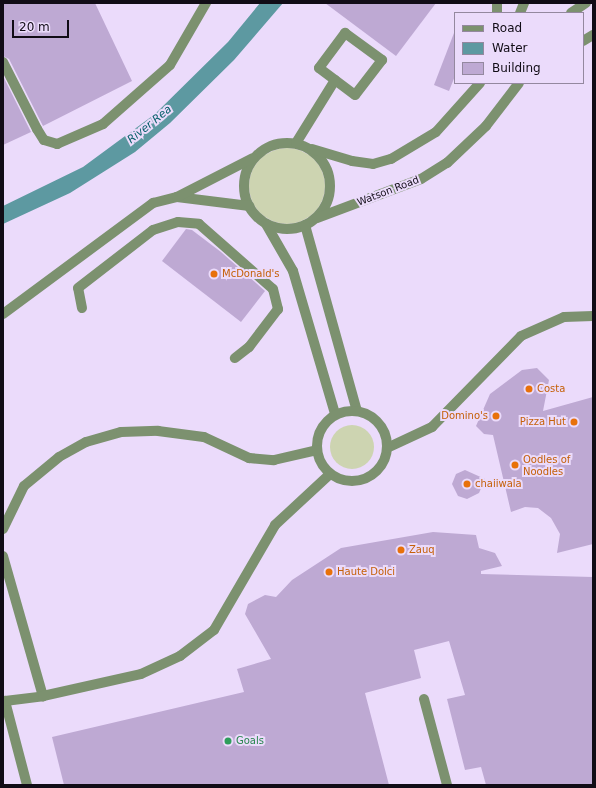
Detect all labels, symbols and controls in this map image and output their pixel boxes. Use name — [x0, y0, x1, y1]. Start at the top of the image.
scale bar — [14, 12, 71, 38]
legend — [454, 12, 584, 84]
text: 20 m — [19, 20, 50, 34]
text: Road — [492, 21, 522, 35]
text: Water — [492, 41, 527, 55]
text: Building — [492, 61, 541, 75]
water label: River Rea — [125, 103, 175, 147]
street label: Watson Road — [355, 174, 421, 208]
place label: McDonald's — [222, 268, 279, 280]
marker: McDonald's — [209, 269, 219, 279]
place label: Costa — [537, 383, 565, 395]
marker: Costa — [524, 384, 534, 394]
place label: Domino's — [441, 410, 488, 422]
marker: Domino's — [491, 411, 501, 421]
place label: Pizza Hut — [520, 416, 566, 428]
marker: Pizza Hut — [569, 417, 579, 427]
place label: Oodles of Noodles — [523, 453, 570, 476]
marker: Oodles of Noodles — [510, 460, 520, 470]
place label: chaiiwala — [475, 478, 522, 490]
marker: chaiiwala — [462, 479, 472, 489]
place label: Zauq — [409, 544, 435, 556]
marker: Zauq — [396, 545, 406, 555]
place label: Haute Dolci — [337, 566, 395, 578]
marker: Haute Dolci — [324, 567, 334, 577]
place label: Goals — [236, 735, 264, 747]
marker: Goals — [223, 736, 233, 746]

